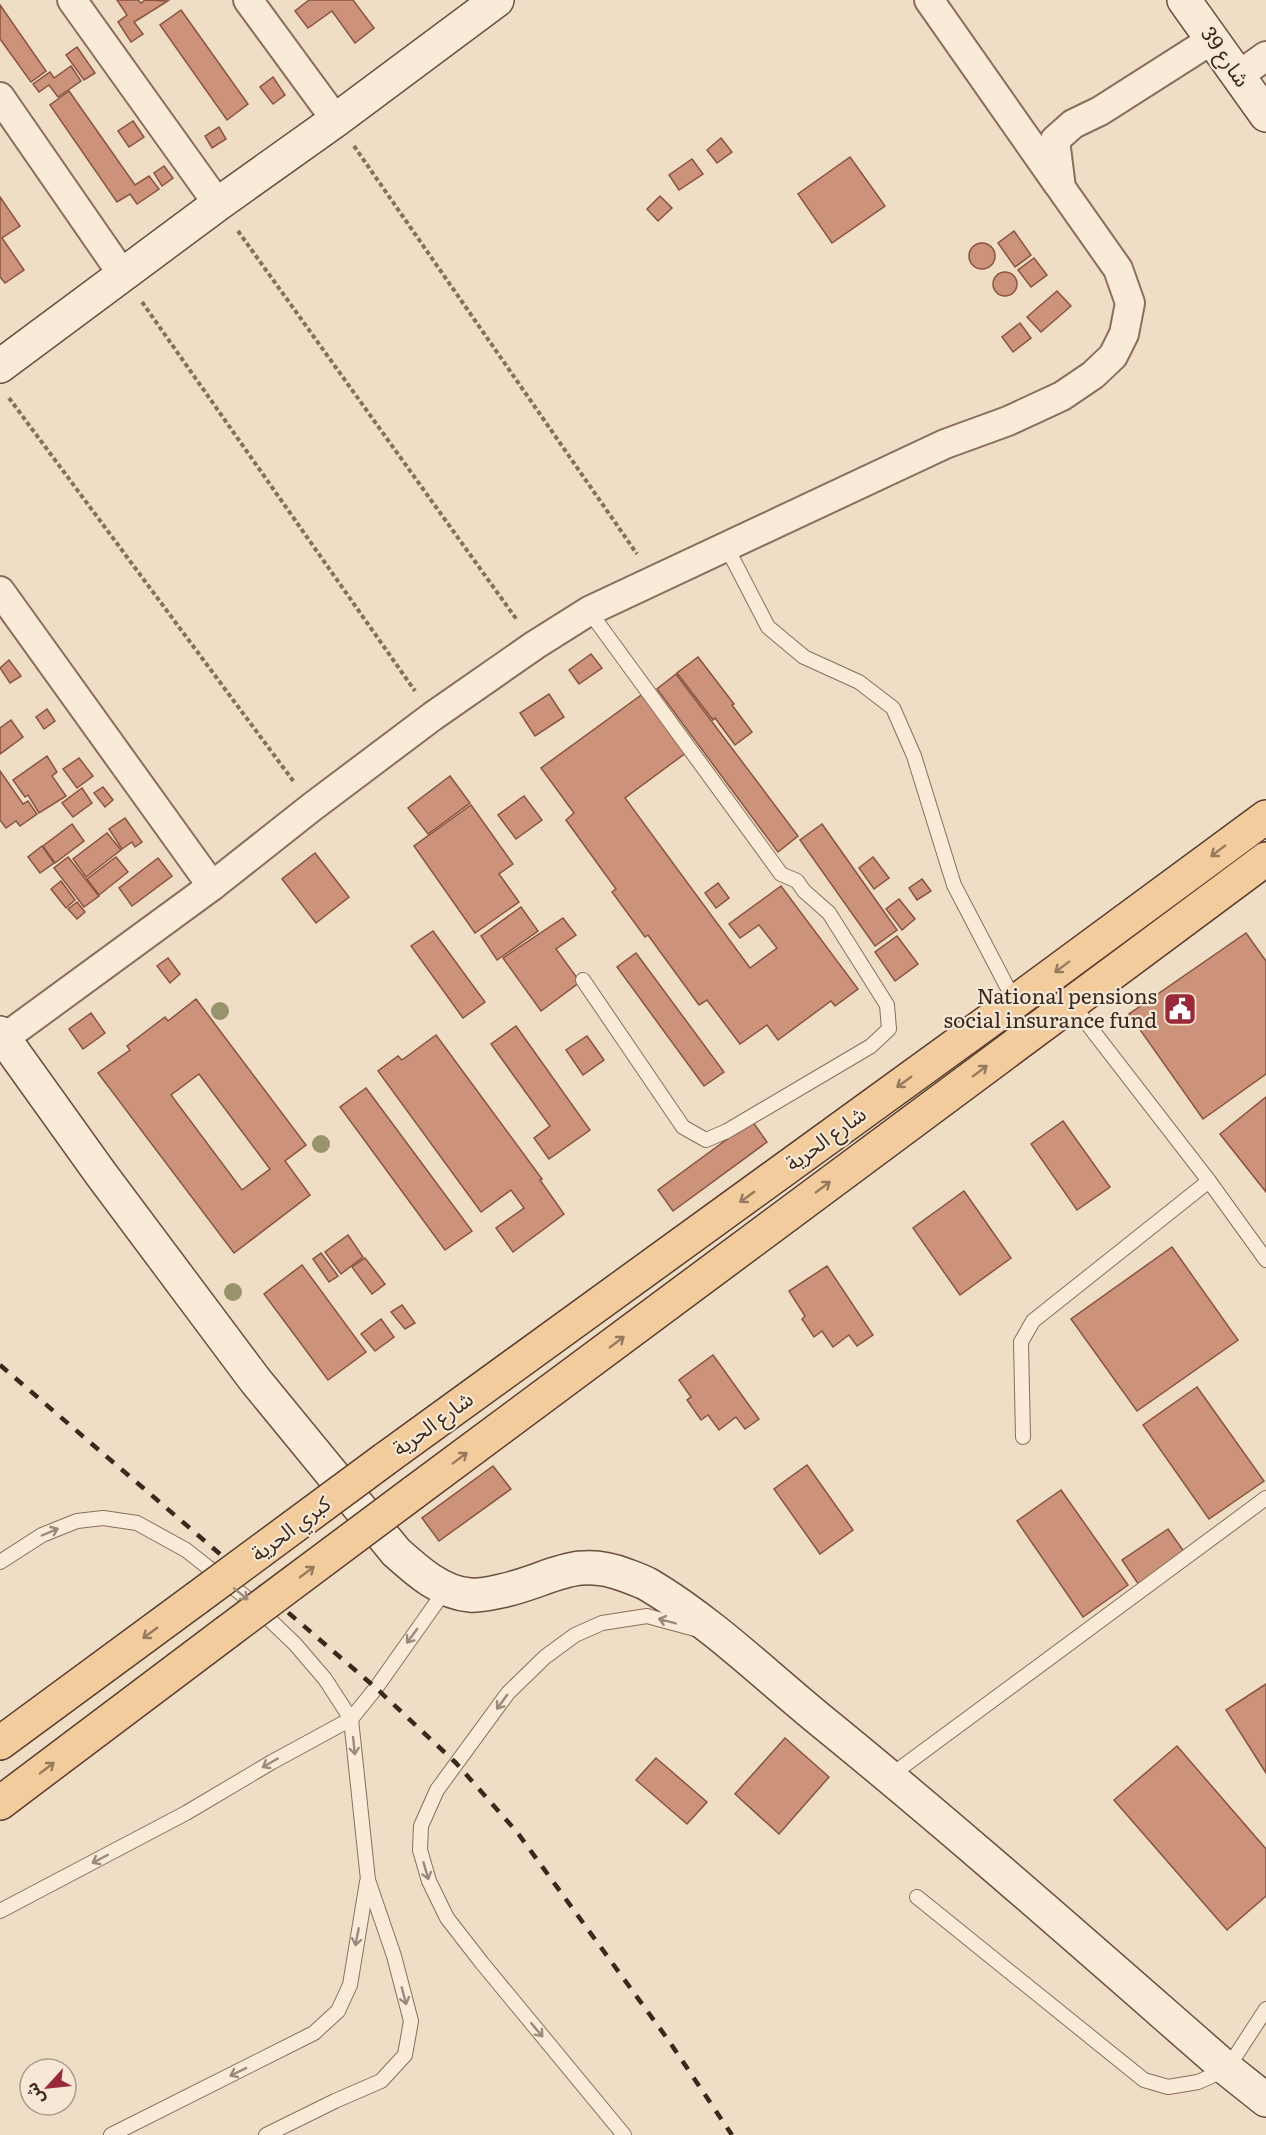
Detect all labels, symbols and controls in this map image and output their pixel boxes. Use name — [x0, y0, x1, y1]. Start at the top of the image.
street label: شارع 39 — [1193, 19, 1259, 93]
one-way arrow — [1211, 845, 1227, 857]
one-way arrow — [1054, 961, 1070, 973]
place label: National pensions social insurance fund — [943, 979, 1157, 1034]
public building icon: National pensions social insurance fund — [1162, 991, 1198, 1027]
one-way arrow — [971, 1065, 987, 1077]
one-way arrow — [897, 1076, 913, 1088]
street label: شارع الحرية — [778, 1097, 872, 1179]
one-way arrow — [815, 1181, 831, 1194]
one-way arrow — [739, 1191, 755, 1203]
one-way arrow — [608, 1335, 624, 1348]
street label: شارع الحرية — [385, 1382, 479, 1464]
one-way arrow — [452, 1452, 468, 1465]
street label: كبري الحرية — [243, 1487, 338, 1569]
one-way arrow — [41, 1526, 59, 1537]
one-way arrow — [299, 1566, 315, 1578]
one-way arrow — [233, 1587, 249, 1600]
one-way arrow — [658, 1615, 677, 1626]
one-way arrow — [142, 1627, 158, 1639]
one-way arrow — [406, 1628, 418, 1644]
one-way arrow — [496, 1693, 508, 1709]
one-way arrow — [349, 1736, 360, 1756]
one-way arrow — [262, 1757, 279, 1769]
one-way arrow — [38, 1762, 54, 1774]
one-way arrow — [92, 1854, 110, 1865]
one-way arrow — [421, 1861, 432, 1880]
one-way arrow — [351, 1927, 362, 1947]
one-way arrow — [399, 1986, 411, 2005]
one-way arrow — [530, 2022, 544, 2037]
north arrow — [18, 2057, 78, 2117]
one-way arrow — [229, 2066, 247, 2078]
text: ش — [18, 2079, 49, 2109]

